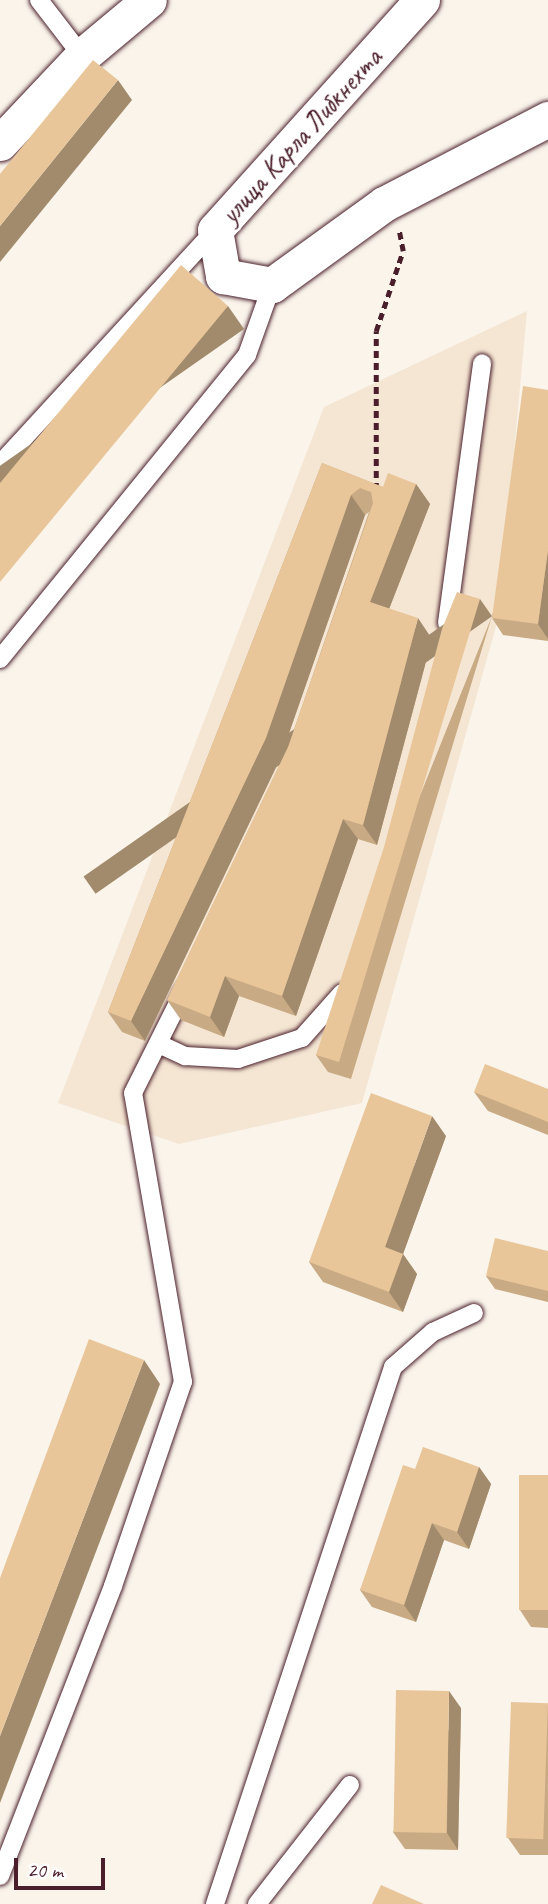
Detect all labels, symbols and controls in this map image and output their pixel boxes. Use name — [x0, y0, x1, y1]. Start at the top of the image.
street label: улица Карла Либкнехта — [212, 40, 390, 232]
scale bar — [18, 1844, 108, 1888]
text: 20 m — [27, 1857, 63, 1883]

